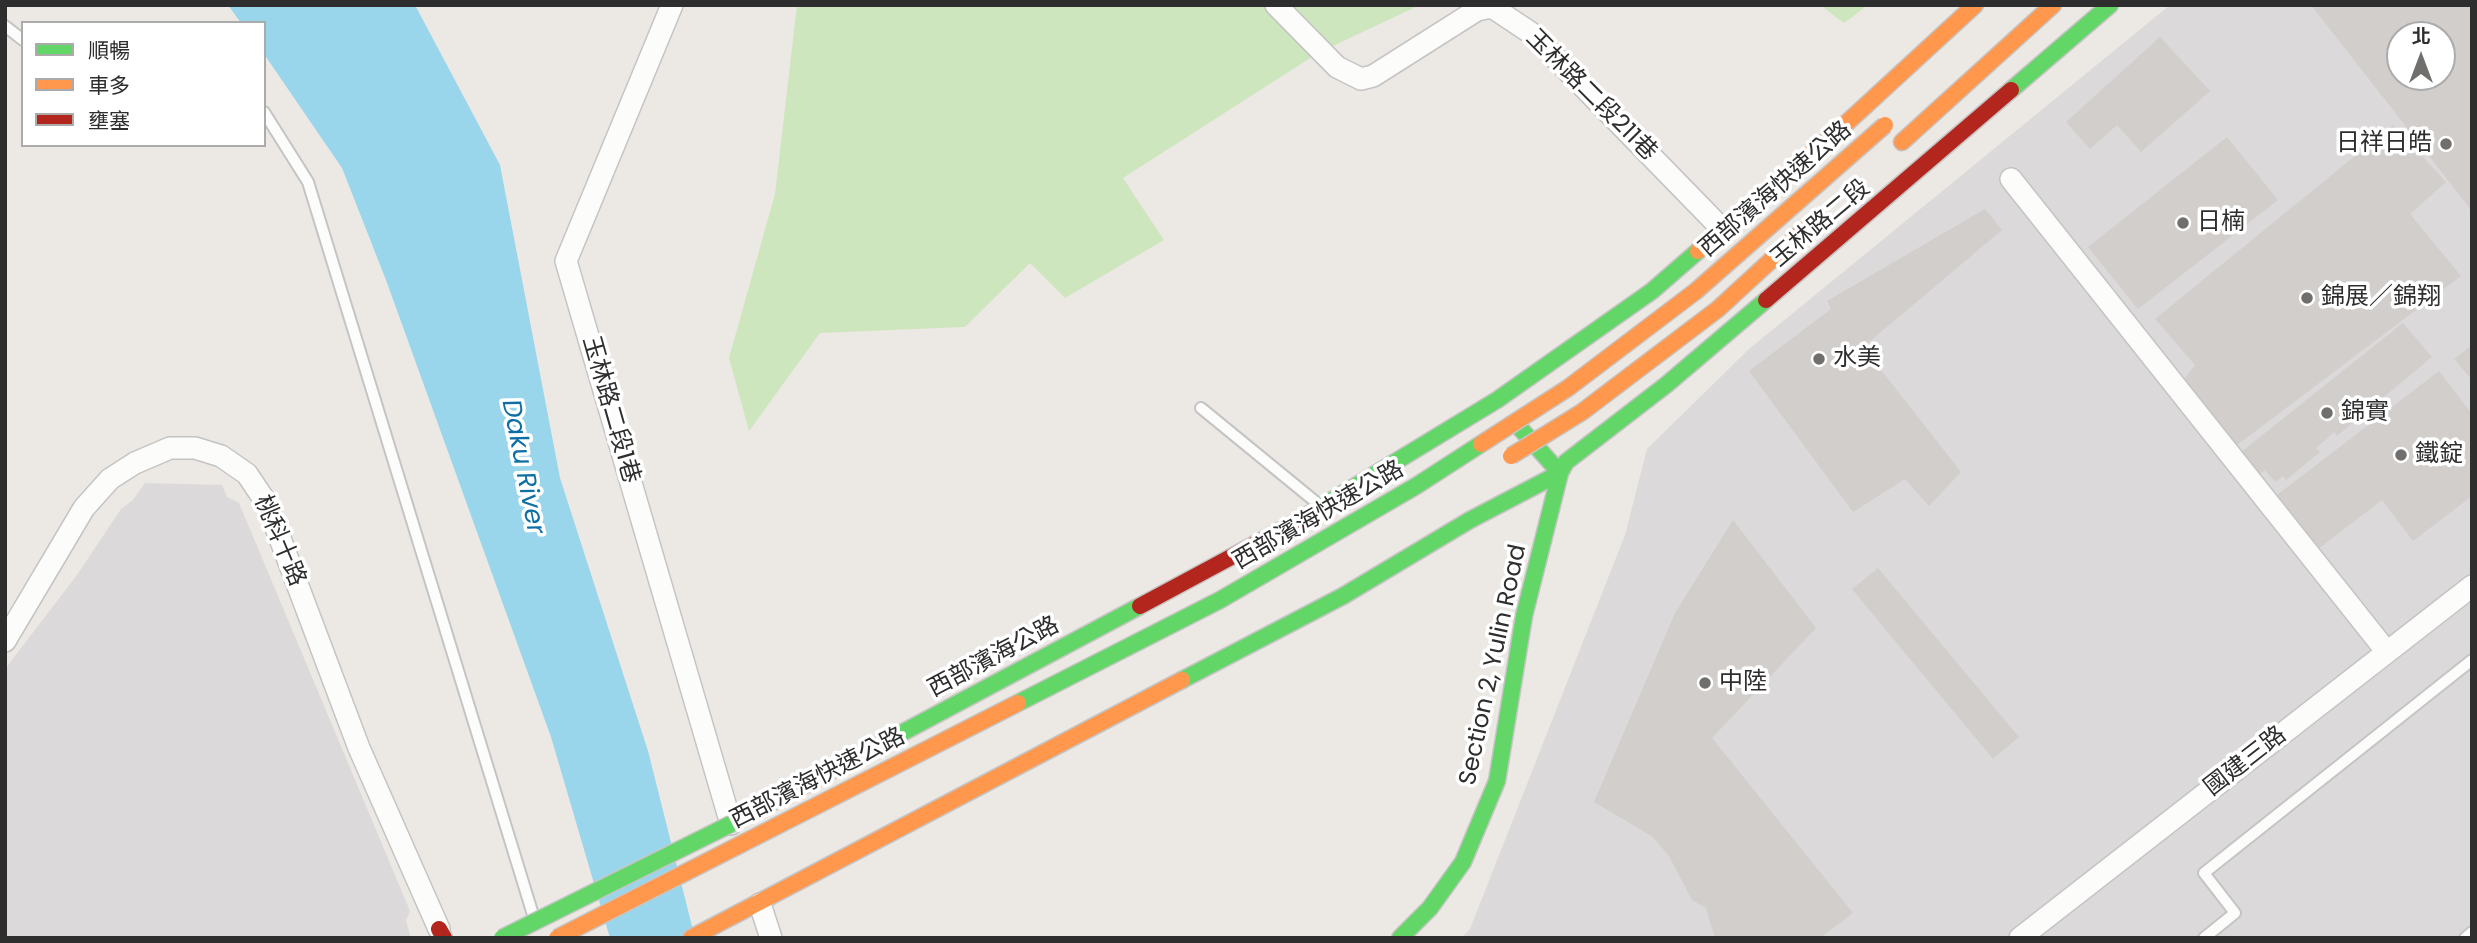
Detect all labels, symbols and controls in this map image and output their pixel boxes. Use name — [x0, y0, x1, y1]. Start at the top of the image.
legend — [21, 21, 266, 147]
north arrow — [2386, 21, 2456, 91]
text: 北 — [2411, 23, 2431, 50]
street label: 玉林路二段211巷 — [1520, 25, 1662, 167]
text: 順暢 — [88, 36, 130, 65]
text: 車多 — [88, 71, 130, 100]
text: 壅塞 — [88, 106, 130, 135]
street label: 西部濱海快速公路 — [1694, 116, 1858, 264]
place label: 日祥日皓 — [2336, 130, 2432, 158]
marker: 日祥日皓 — [2438, 136, 2454, 152]
street label: 玉林路二段 — [1766, 174, 1876, 274]
place label: 日楠 — [2197, 209, 2245, 237]
marker: 日楠 — [2175, 215, 2191, 231]
place label: 錦展／錦翔 — [2321, 284, 2441, 312]
marker: 錦展／錦翔 — [2299, 290, 2315, 306]
street label: 玉林路二段1巷 — [575, 333, 645, 487]
place label: 水美 — [1833, 345, 1881, 373]
marker: 水美 — [1811, 351, 1827, 367]
water label: Daku River — [494, 397, 550, 537]
place label: 錦實 — [2341, 399, 2389, 427]
marker: 錦實 — [2319, 405, 2335, 421]
place label: 鐵錠 — [2415, 441, 2463, 469]
marker: 鐵錠 — [2393, 447, 2409, 463]
street label: 西部濱海快速公路 — [1229, 456, 1409, 576]
street label: 桃科十路 — [247, 491, 311, 591]
street label: Section 2, Yulin Road — [1454, 542, 1534, 788]
street label: 西部濱海公路 — [924, 611, 1064, 705]
place label: 中陸 — [1719, 669, 1767, 697]
marker: 中陸 — [1697, 675, 1713, 691]
street label: 國建三路 — [2199, 721, 2293, 803]
street label: 西部濱海快速公路 — [726, 723, 910, 835]

